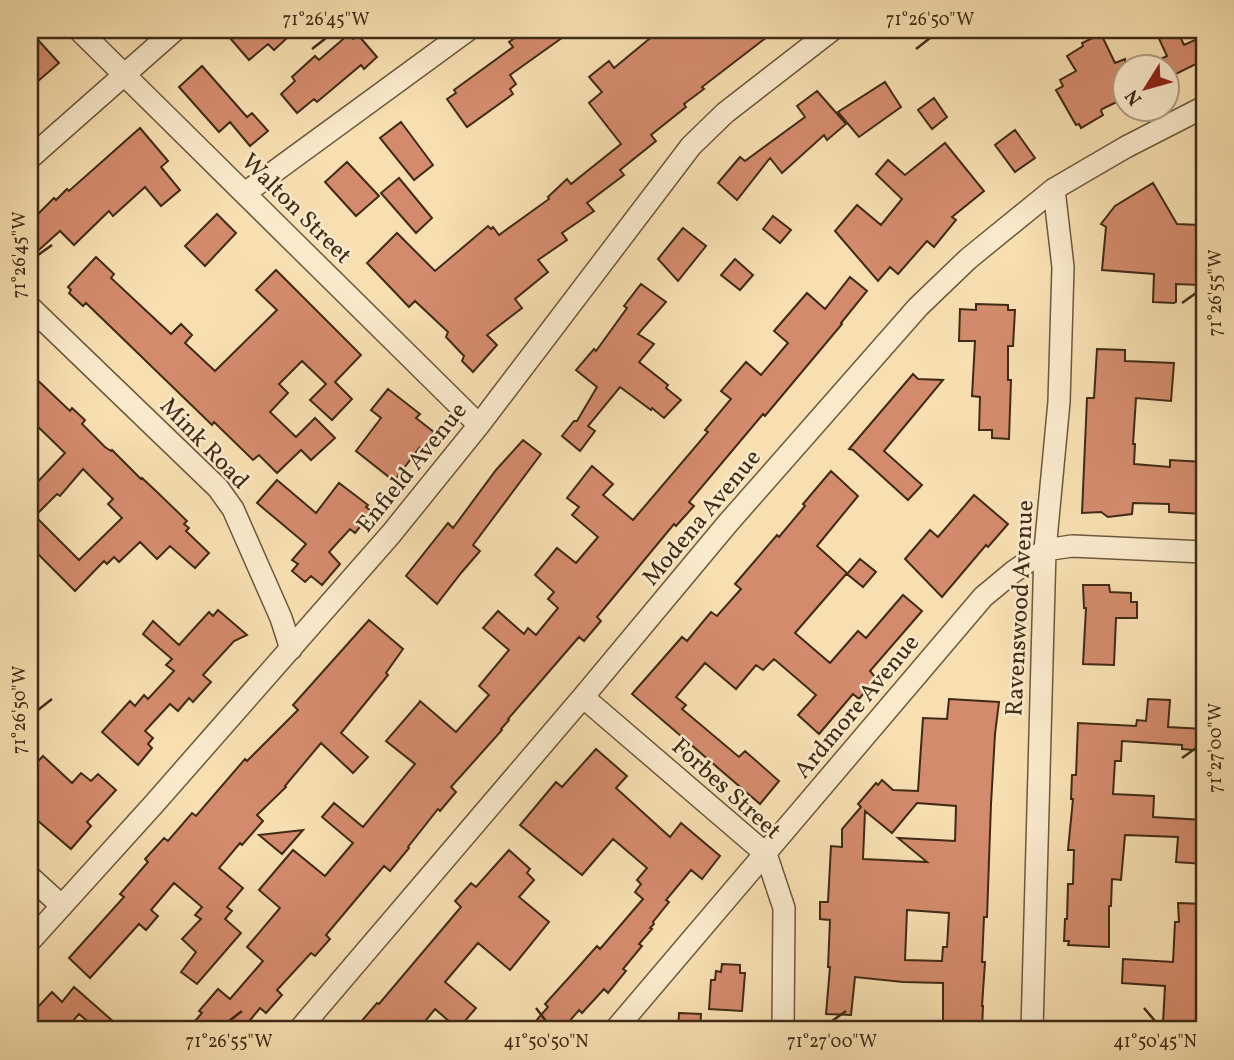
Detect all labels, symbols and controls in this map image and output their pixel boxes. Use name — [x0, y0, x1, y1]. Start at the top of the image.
text: 71°26'45"W — [282, 8, 370, 33]
text: 71°26'50"W — [886, 8, 974, 33]
north arrow — [1112, 52, 1182, 122]
text: N — [1119, 84, 1149, 110]
street label: Walton Street — [232, 146, 359, 273]
text: 71°26'45"W — [8, 211, 33, 299]
text: 71°26'55"W — [1204, 249, 1229, 337]
street label: Mink Road — [151, 391, 256, 498]
street label: Enfield Avenue — [349, 396, 476, 541]
street label: Modena Avenue — [635, 443, 770, 594]
street label: Ravenswood Avenue — [998, 499, 1044, 717]
street label: Ardmore Avenue — [787, 628, 928, 787]
text: 71°26'50"W — [8, 666, 33, 754]
text: 71°27'00"W — [1204, 703, 1229, 793]
street label: Forbes Street — [663, 731, 788, 848]
text: 71°26'55"W — [185, 1030, 273, 1055]
text: 41°50'50"N — [503, 1030, 589, 1055]
text: 71°27'00"W — [787, 1030, 877, 1055]
text: 41°50'45"N — [1113, 1030, 1197, 1055]

